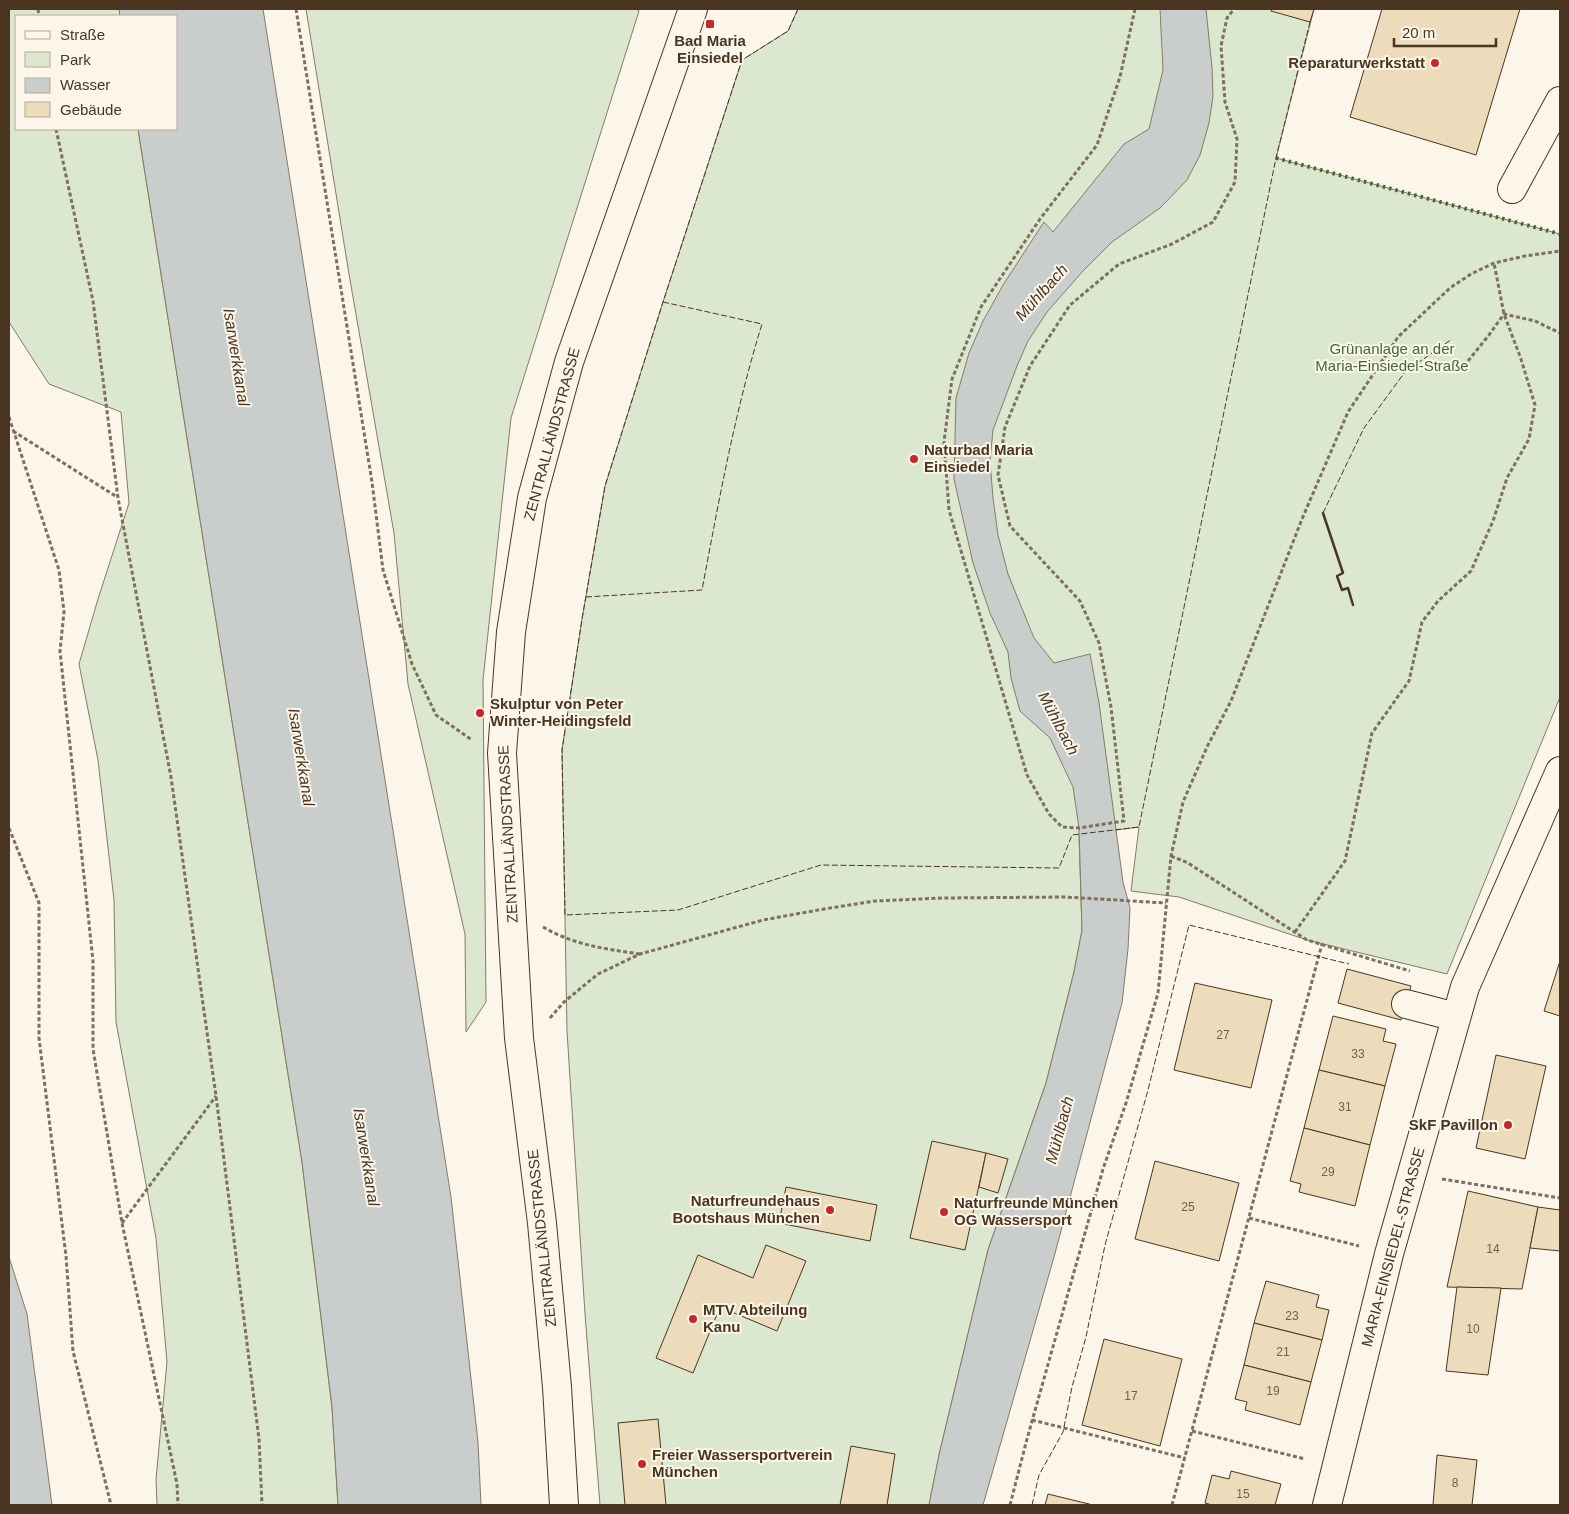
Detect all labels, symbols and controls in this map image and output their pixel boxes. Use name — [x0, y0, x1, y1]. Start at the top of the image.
legend — [15, 15, 178, 130]
scale bar — [1394, 15, 1496, 47]
marker: Bad Maria Einsiedel — [704, 18, 716, 30]
text: 20 m — [1402, 24, 1435, 41]
text: Straße — [60, 26, 105, 43]
place label: Bad Maria Einsiedel — [674, 32, 746, 66]
text: Park — [60, 51, 91, 68]
place label: Reparaturwerkstatt — [1288, 54, 1425, 71]
marker: Reparaturwerkstatt — [1429, 57, 1441, 69]
text: Wasser — [60, 76, 110, 93]
text: Gebäude — [60, 101, 122, 118]
water label: Mühlbach — [1012, 261, 1071, 324]
water label: Isarwerkkanal — [220, 307, 253, 408]
park label: Grünanlage an der Maria-Einsiedel-Straße — [1315, 340, 1469, 374]
street label: ZENTRALLÄNDSTRASSE — [520, 346, 583, 522]
place label: Naturbad Maria Einsiedel — [924, 441, 1034, 475]
marker: Naturbad Maria Einsiedel — [908, 453, 920, 465]
water label: Mühlbach — [1035, 689, 1082, 758]
place label: Skulptur von Peter Winter-Heidingsfeld — [490, 695, 632, 729]
water label: Isarwerkkanal — [285, 707, 318, 808]
marker: Skulptur von Peter Winter-Heidingsfeld — [474, 707, 486, 719]
street label: ZENTRALLÄNDSTRASSE — [494, 745, 521, 924]
house number: 27 — [1216, 1028, 1230, 1042]
house number: 33 — [1351, 1047, 1365, 1061]
water label: Mühlbach — [1042, 1094, 1077, 1166]
house number: 31 — [1338, 1100, 1352, 1114]
water label: Isarwerkkanal — [350, 1107, 383, 1208]
place label: SkF Pavillon — [1409, 1116, 1498, 1133]
marker: SkF Pavillon — [1502, 1119, 1514, 1131]
street label: MARIA-EINSIEDEL-STRASSE — [1358, 1145, 1427, 1349]
street label: ZENTRALLÄNDSTRASSE — [524, 1148, 559, 1328]
house number: 29 — [1321, 1165, 1335, 1179]
place label: Naturfreundehaus Bootshaus München — [672, 1192, 820, 1226]
place label: Naturfreunde München OG Wassersport — [954, 1194, 1118, 1228]
house number: 25 — [1181, 1200, 1195, 1214]
marker: Naturfreundehaus Bootshaus München — [824, 1204, 836, 1216]
marker: Naturfreunde München OG Wassersport — [938, 1206, 950, 1218]
house number: 14 — [1486, 1242, 1500, 1256]
place label: MTV Abteilung Kanu — [703, 1301, 807, 1335]
house number: 23 — [1285, 1309, 1299, 1323]
marker: MTV Abteilung Kanu — [687, 1313, 699, 1325]
house number: 10 — [1466, 1322, 1480, 1336]
house number: 21 — [1276, 1345, 1290, 1359]
house number: 19 — [1266, 1384, 1280, 1398]
house number: 17 — [1124, 1389, 1138, 1403]
place label: Freier Wassersportverein München — [652, 1446, 832, 1480]
marker: Freier Wassersportverein München — [636, 1458, 648, 1470]
house number: 8 — [1452, 1476, 1459, 1490]
house number: 15 — [1236, 1487, 1250, 1501]

